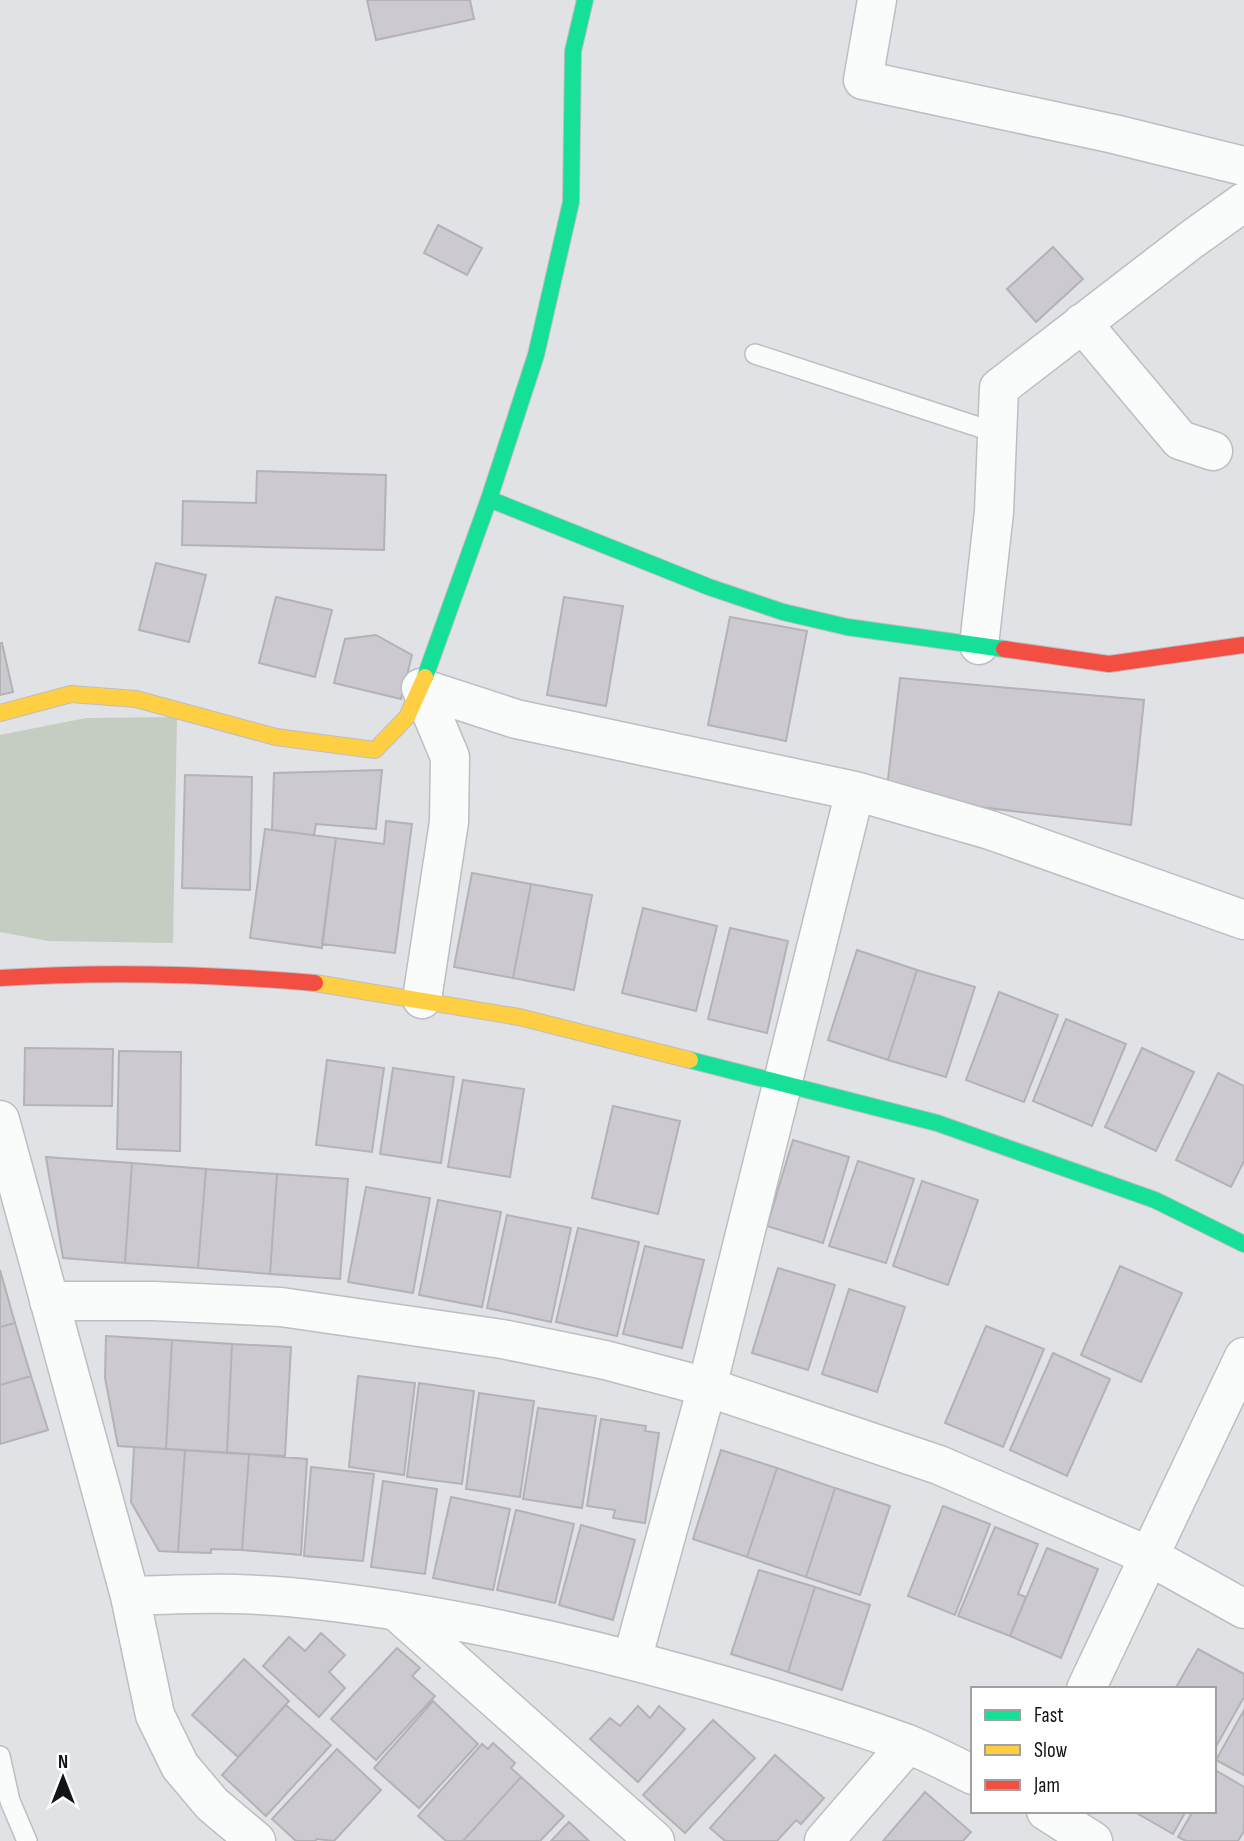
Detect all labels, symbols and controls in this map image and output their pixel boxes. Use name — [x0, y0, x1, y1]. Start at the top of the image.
legend — [971, 1687, 1216, 1813]
text: Fast — [1034, 1703, 1064, 1728]
text: Slow — [1034, 1738, 1068, 1763]
north arrow — [28, 1743, 98, 1813]
text: N — [58, 1751, 68, 1774]
text: Jam — [1033, 1773, 1060, 1798]

